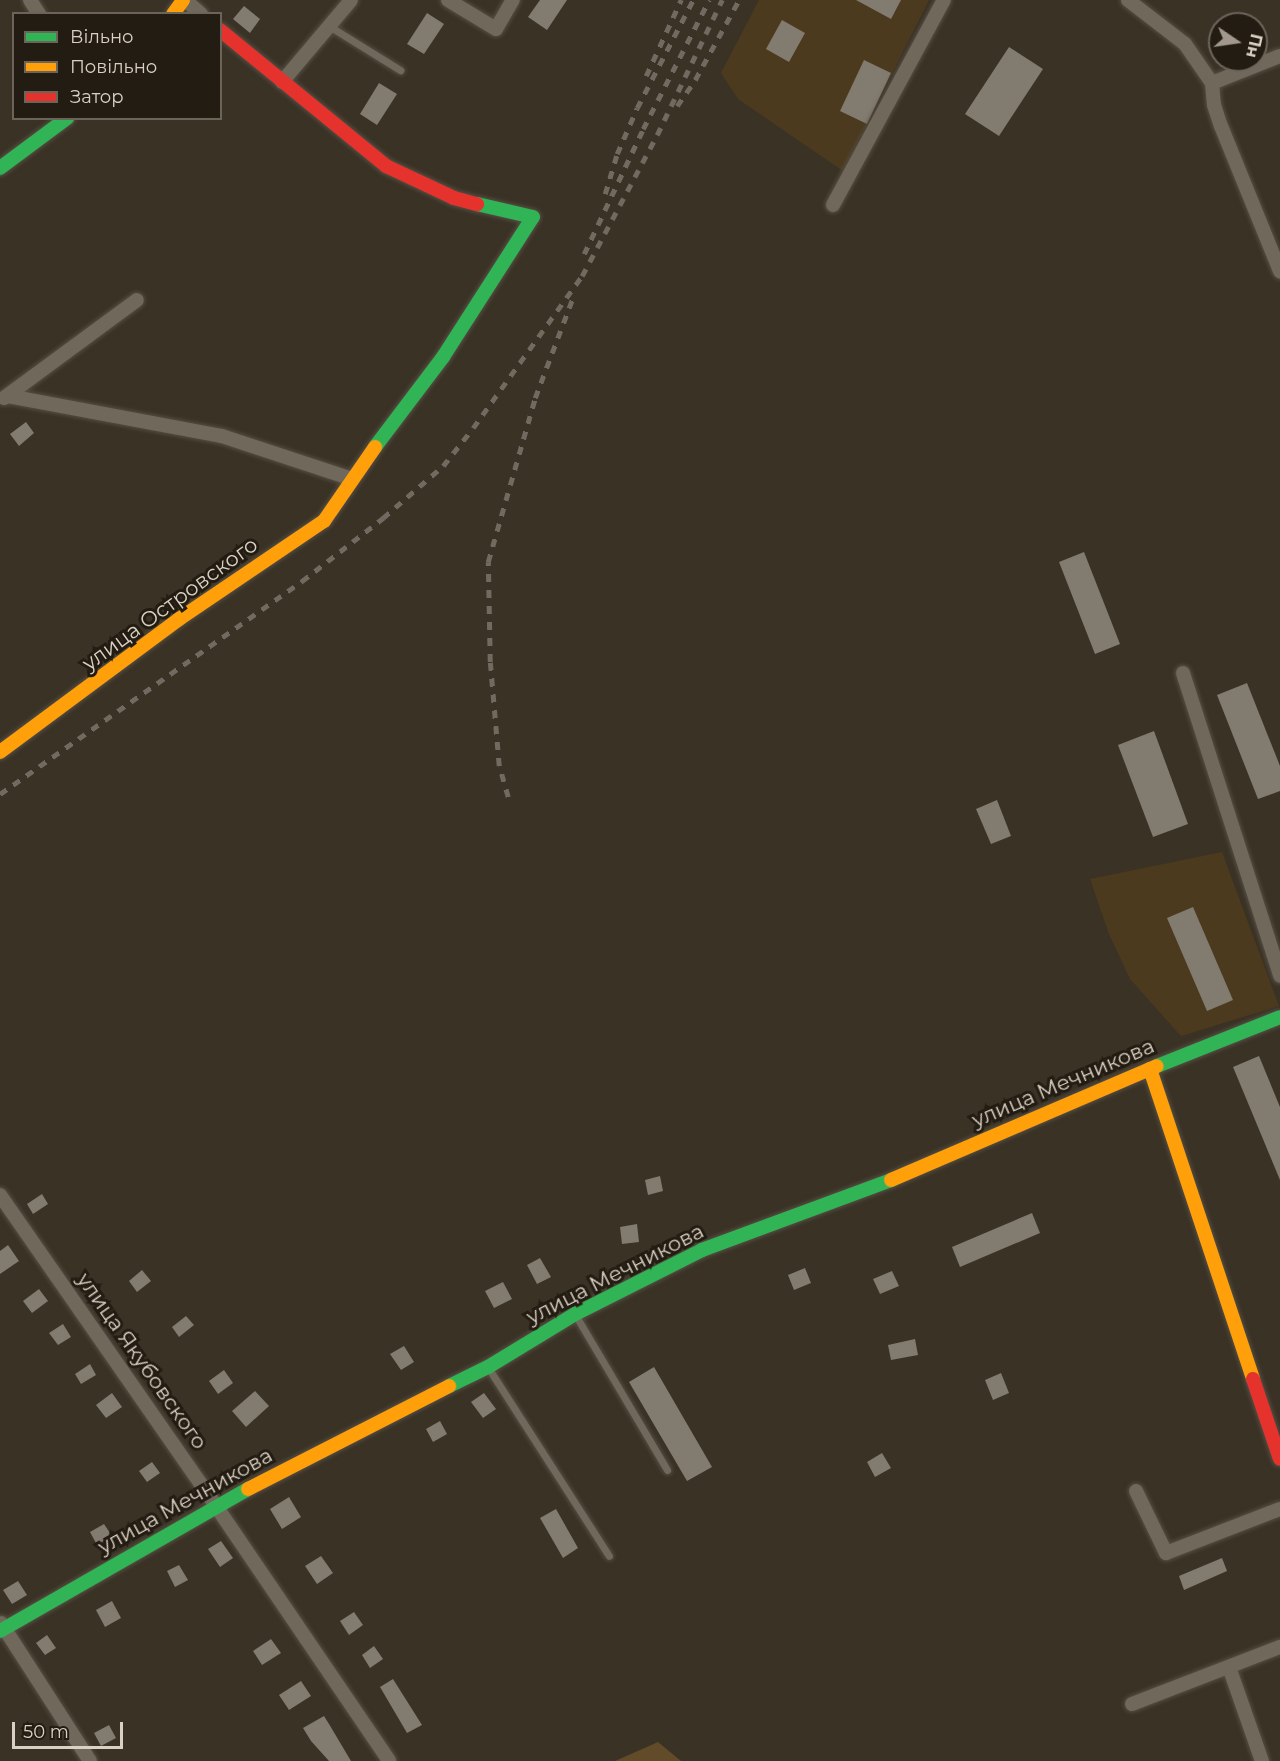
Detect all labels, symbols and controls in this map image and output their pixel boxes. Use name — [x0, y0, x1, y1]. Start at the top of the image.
legend — [12, 12, 222, 120]
north arrow — [1208, 12, 1268, 72]
text: Вільно — [70, 26, 134, 48]
text: Пн — [1242, 32, 1266, 60]
text: Повільно — [70, 56, 157, 78]
text: Затор — [70, 86, 124, 108]
street label: улица Островского — [77, 532, 263, 676]
street label: улица Мечникова — [968, 1033, 1158, 1133]
street label: улица Мечникова — [522, 1218, 708, 1330]
street label: улица Якубовского — [72, 1268, 212, 1454]
street label: улица Мечникова — [93, 1443, 277, 1559]
scale bar — [15, 1710, 126, 1748]
text: 50 m — [23, 1721, 69, 1743]

